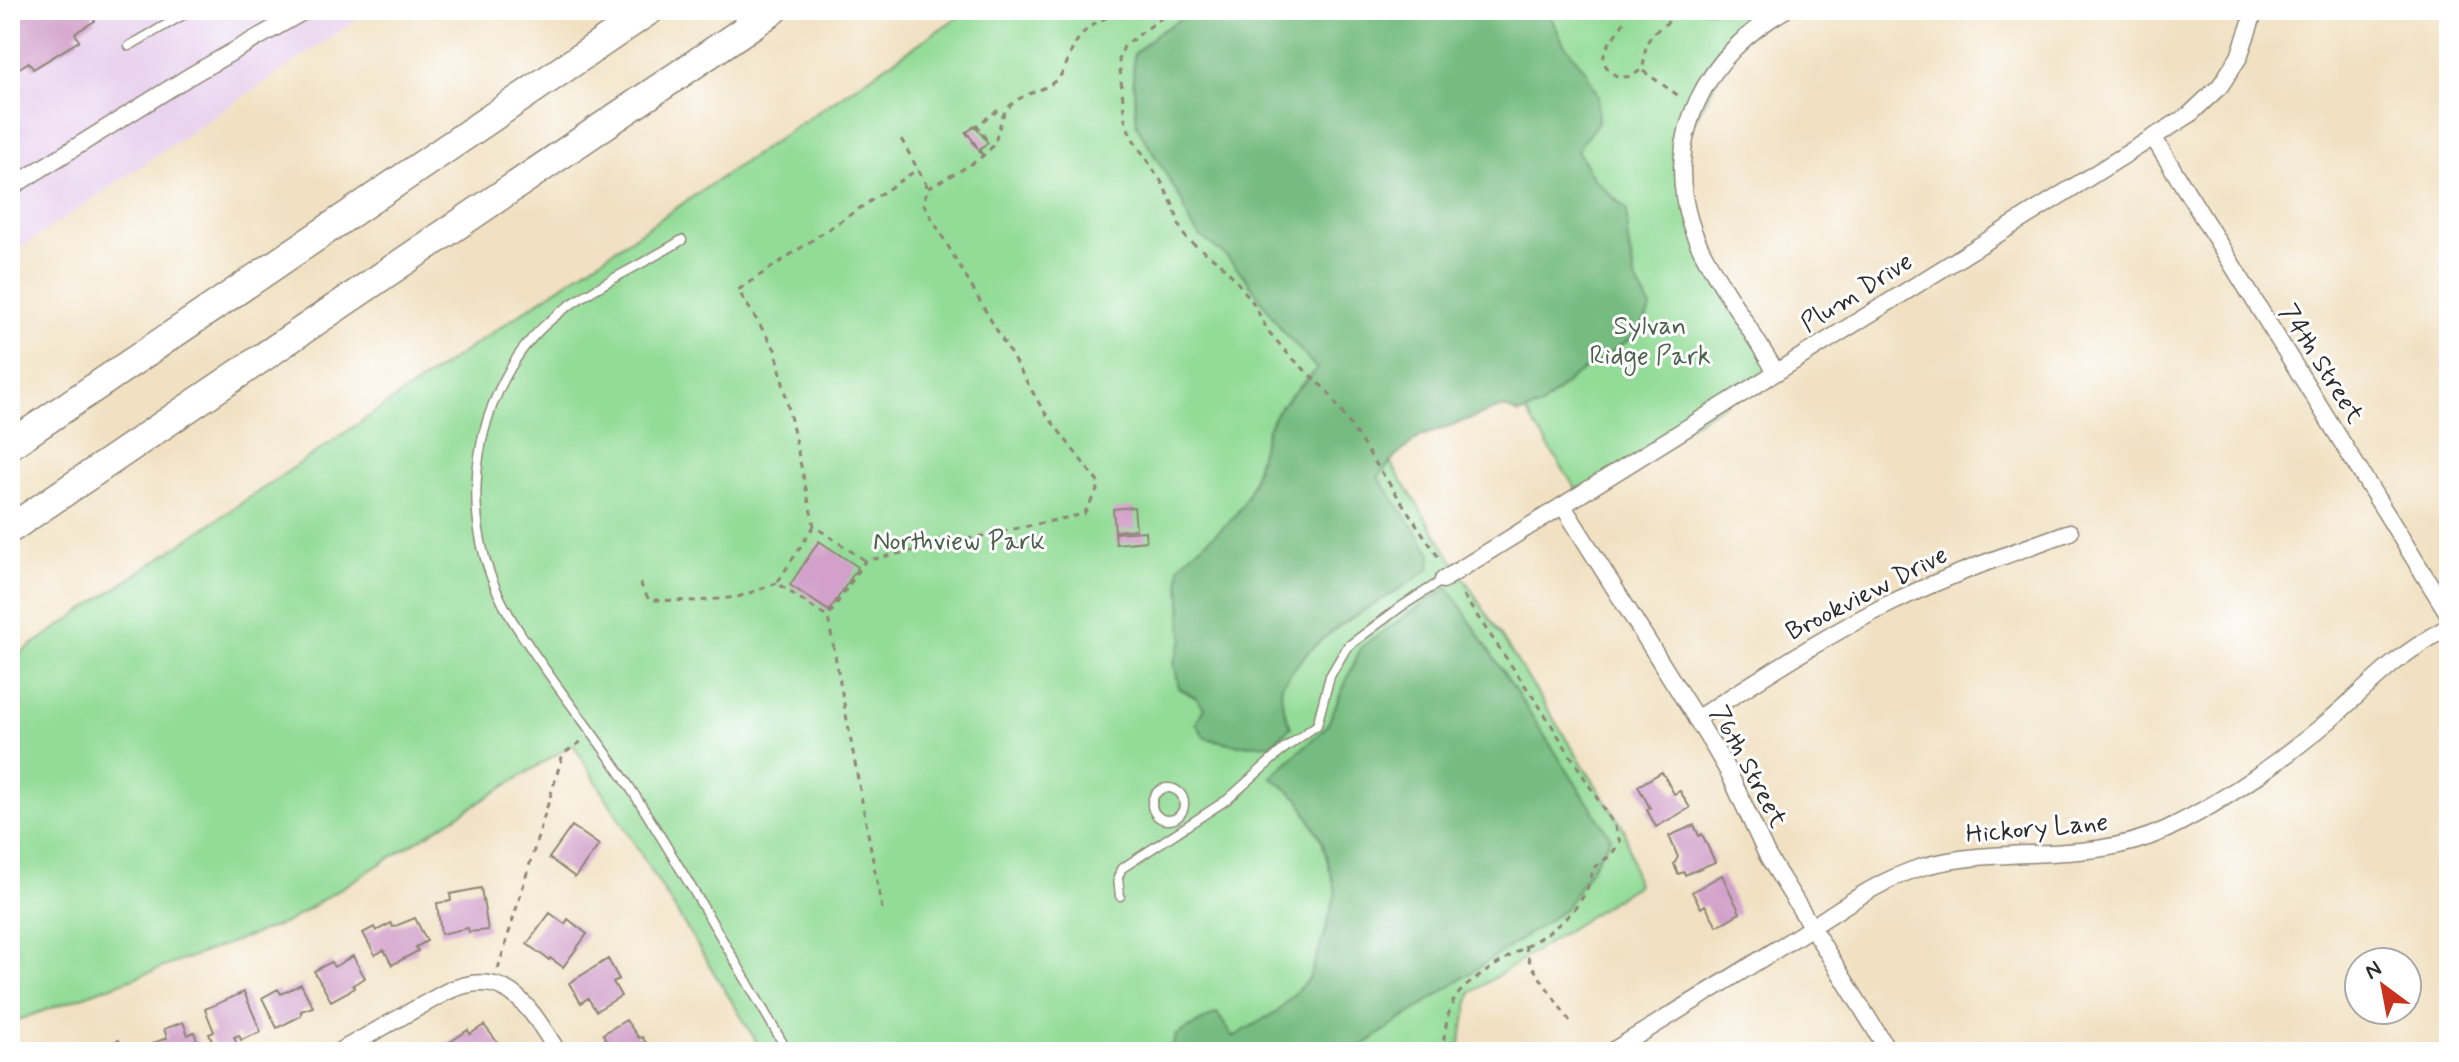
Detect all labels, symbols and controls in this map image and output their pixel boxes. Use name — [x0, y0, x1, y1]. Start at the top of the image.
street label: Plum Drive — [1794, 245, 1920, 341]
street label: 74th Street — [2271, 298, 2371, 430]
park label: Sylvan Ridge Park — [1589, 310, 1711, 376]
park label: Northview Park — [873, 525, 1045, 559]
street label: Brookview Drive — [1780, 539, 1954, 649]
street label: 76th Street — [1702, 700, 1794, 834]
street label: Hickory Lane — [1964, 806, 2110, 852]
north arrow — [2343, 946, 2423, 1026]
text: N — [2360, 955, 2387, 986]

